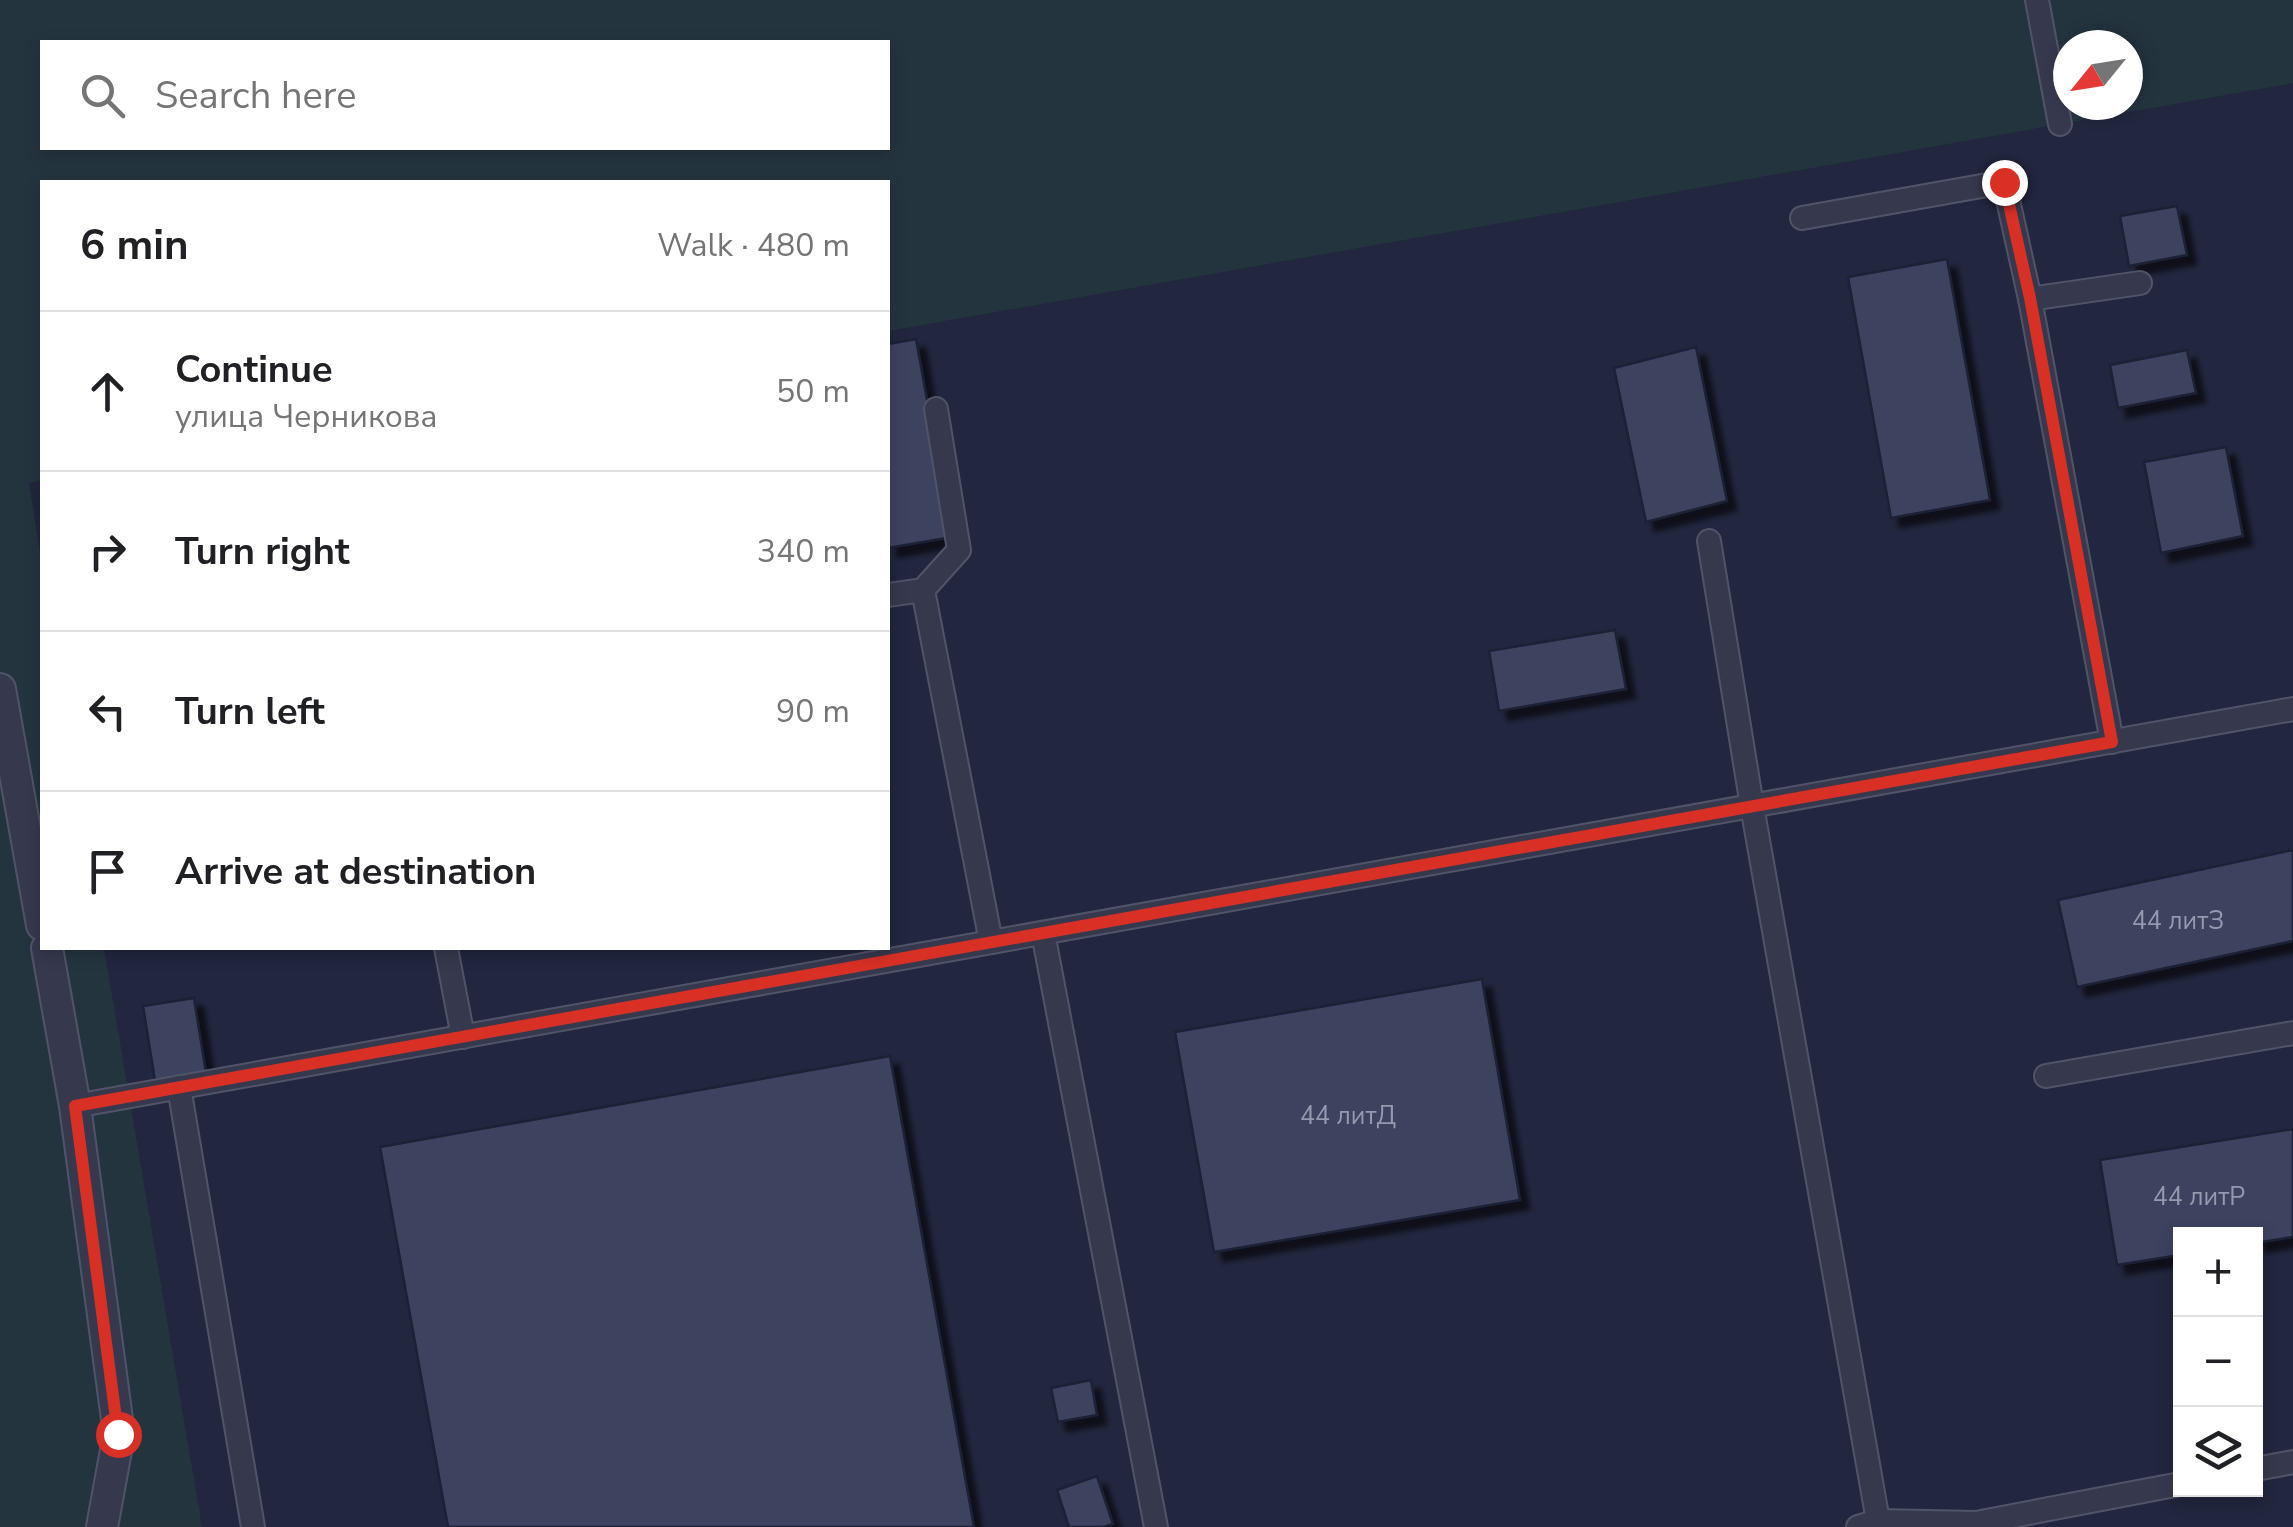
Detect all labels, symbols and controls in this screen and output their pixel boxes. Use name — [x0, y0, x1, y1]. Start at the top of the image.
north arrow — [2053, 30, 2143, 120]
search box — [40, 40, 890, 150]
icon: search — [75, 68, 130, 123]
text: Search here — [155, 70, 356, 121]
route end — [1982, 160, 2028, 206]
text: 6 min — [80, 217, 189, 274]
text: Walk · 480 m — [657, 224, 850, 267]
text: Continue — [175, 344, 333, 395]
icon: ahead — [80, 364, 135, 419]
text: 50 m — [776, 370, 850, 413]
text: улица Черникова — [175, 395, 438, 438]
icon: right — [80, 524, 135, 579]
text: Turn right — [175, 526, 350, 577]
text: 340 m — [757, 530, 850, 573]
icon: left — [80, 684, 135, 739]
text: Turn left — [175, 686, 325, 737]
text: 90 m — [776, 690, 850, 733]
icon: arrive — [80, 844, 135, 899]
text: Arrive at destination — [175, 846, 536, 897]
house number: 44 литЗ — [2132, 904, 2224, 938]
house number: 44 литД — [1300, 1099, 1396, 1133]
house number: 44 литР — [2153, 1180, 2245, 1214]
map controls — [2173, 1227, 2263, 1497]
button: + — [2173, 1227, 2263, 1317]
button: − — [2173, 1317, 2263, 1407]
button: layers — [2173, 1407, 2263, 1497]
route start — [96, 1412, 142, 1458]

